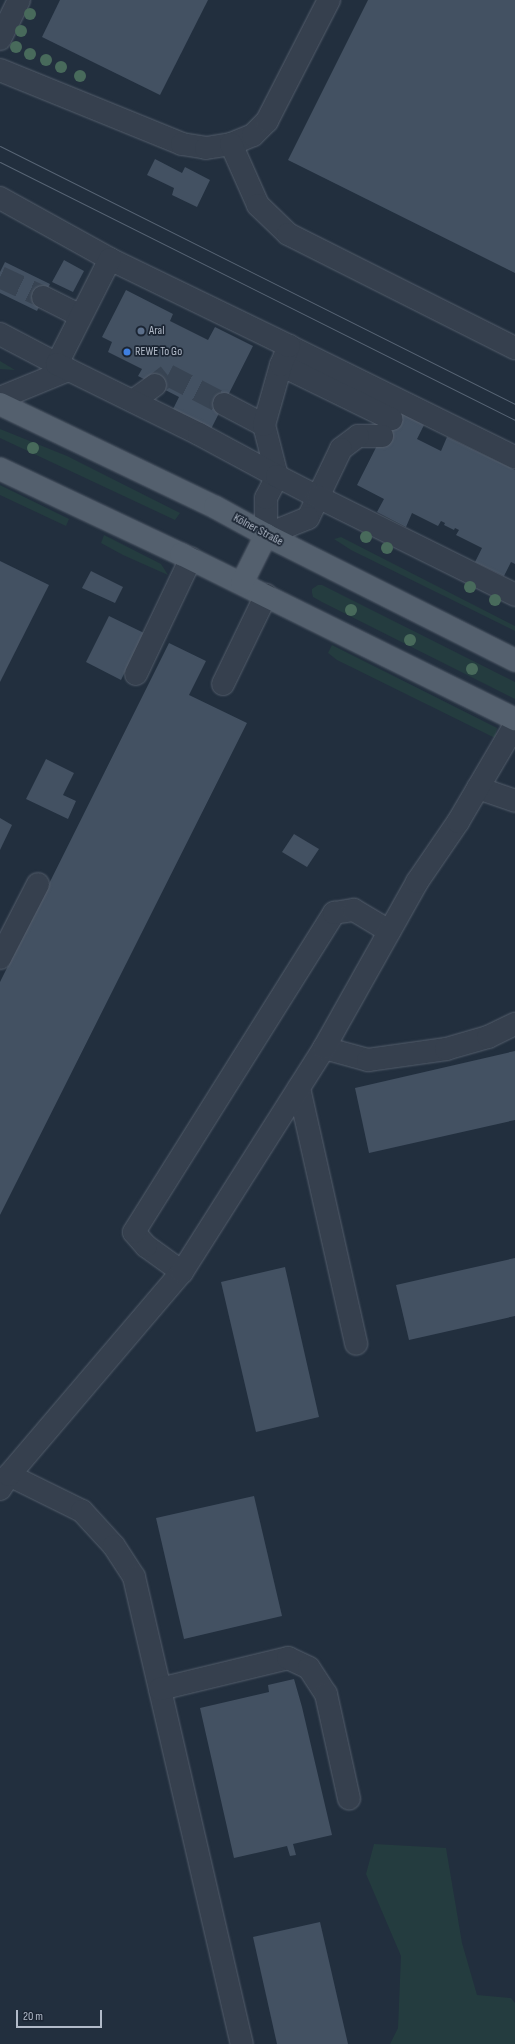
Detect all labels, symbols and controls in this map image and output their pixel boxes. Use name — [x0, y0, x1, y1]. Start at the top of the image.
place label: Aral — [149, 324, 164, 338]
marker: Aral — [136, 326, 146, 336]
place label: REWE To Go — [135, 345, 182, 359]
marker: REWE To Go — [122, 347, 132, 357]
street label: Kölner Straße — [231, 511, 285, 549]
scale bar — [18, 2002, 104, 2028]
text: 20 m — [23, 2009, 43, 2024]

